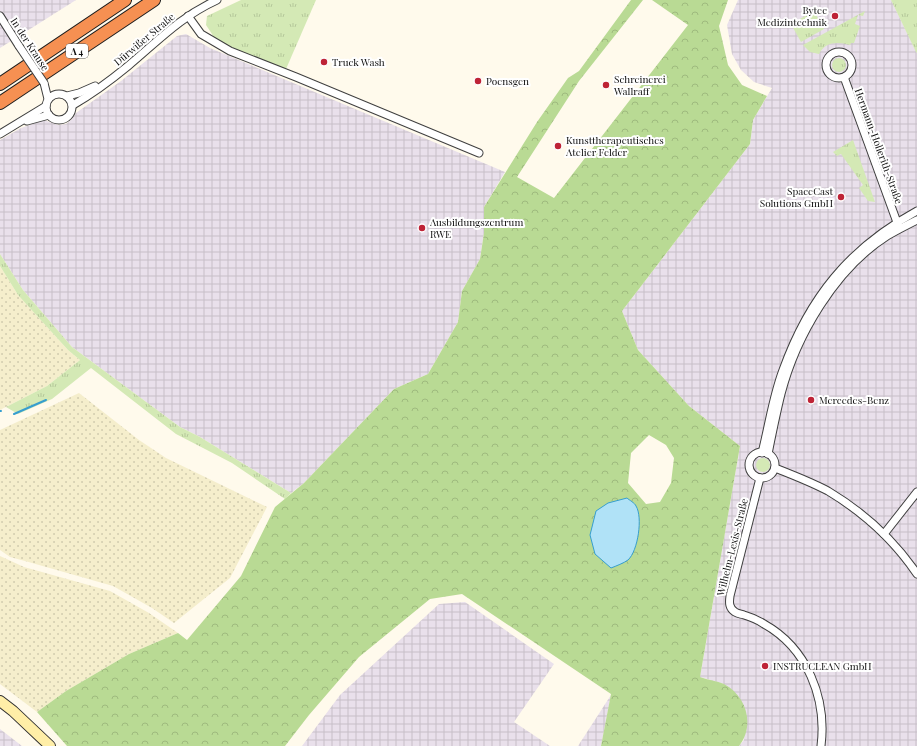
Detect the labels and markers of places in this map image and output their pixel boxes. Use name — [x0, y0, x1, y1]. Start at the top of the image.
place label: Bytec Medizintechnik — [757, 3, 827, 29]
marker: Bytec Medizintechnik — [830, 11, 840, 21]
place label: Truck Wash — [332, 55, 385, 69]
marker: Truck Wash — [319, 57, 329, 67]
place label: Schreinerei Wallraff — [613, 72, 666, 98]
place label: Poensgen — [486, 74, 529, 88]
marker: Poensgen — [473, 76, 483, 86]
marker: Schreinerei Wallraff — [601, 80, 611, 90]
place label: Kunsttherapeutisches Atelier Felder — [565, 133, 664, 159]
marker: Kunsttherapeutisches Atelier Felder — [553, 141, 563, 151]
place label: SpaceCast Solutions GmbH — [760, 184, 833, 210]
marker: SpaceCast Solutions GmbH — [836, 192, 846, 202]
place label: Ausbildungszentrum RWE — [429, 215, 523, 241]
marker: Ausbildungszentrum RWE — [417, 223, 427, 233]
place label: Mercedes-Benz — [819, 393, 889, 407]
marker: Mercedes-Benz — [806, 395, 816, 405]
place label: INSTRUCLEAN GmbH — [773, 659, 872, 673]
marker: INSTRUCLEAN GmbH — [760, 661, 770, 671]

